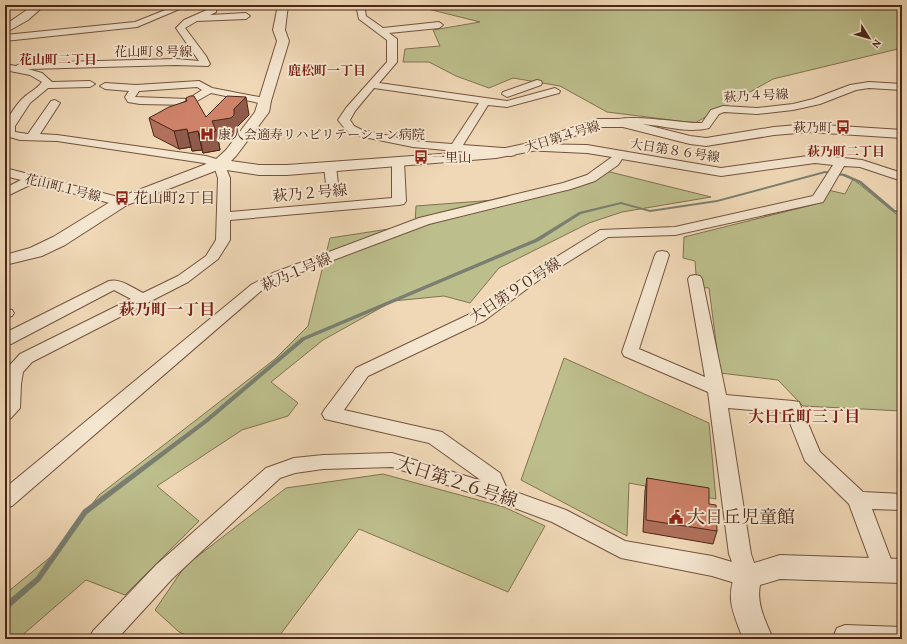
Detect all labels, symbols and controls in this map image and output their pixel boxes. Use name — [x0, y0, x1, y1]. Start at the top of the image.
north arrow — [849, 18, 889, 58]
text: N — [868, 36, 886, 52]
street label: 花山町８号線 — [114, 42, 192, 61]
district label: 花山町二丁目 — [19, 50, 97, 69]
district label: 鹿松町一丁目 — [288, 61, 366, 80]
street label: 萩乃４号線 — [723, 84, 789, 107]
street label: 大日第４号線 — [522, 116, 602, 157]
place label: 萩乃町 — [793, 118, 832, 137]
bus stop icon: 萩乃町 — [835, 119, 851, 135]
place label: 康人会適寿リハビリテーション病院 — [218, 125, 425, 144]
hospital icon: 康人会適寿リハビリテーション病院 — [199, 126, 215, 142]
street label: 大日第８６号線 — [628, 134, 721, 167]
district label: 萩乃町二丁目 — [807, 142, 885, 161]
place label: 一里山 — [432, 148, 471, 167]
bus stop icon: 一里山 — [413, 149, 429, 165]
street label: 花山町１号線 — [23, 169, 103, 206]
street label: 萩乃２号線 — [272, 179, 348, 206]
place label: 花山町2丁目 — [133, 187, 215, 208]
bus stop icon: 花山町2丁目 — [114, 190, 130, 206]
street label: 萩乃１号線 — [257, 247, 334, 296]
street label: 大日第９０号線 — [465, 252, 564, 327]
district label: 萩乃町一丁目 — [119, 297, 215, 321]
district label: 大日丘町三丁目 — [748, 404, 860, 428]
street label: 大日第２６号線 — [393, 449, 521, 514]
place label: 大日丘児童館 — [687, 503, 795, 530]
public building icon: 大日丘児童館 — [668, 509, 684, 525]

